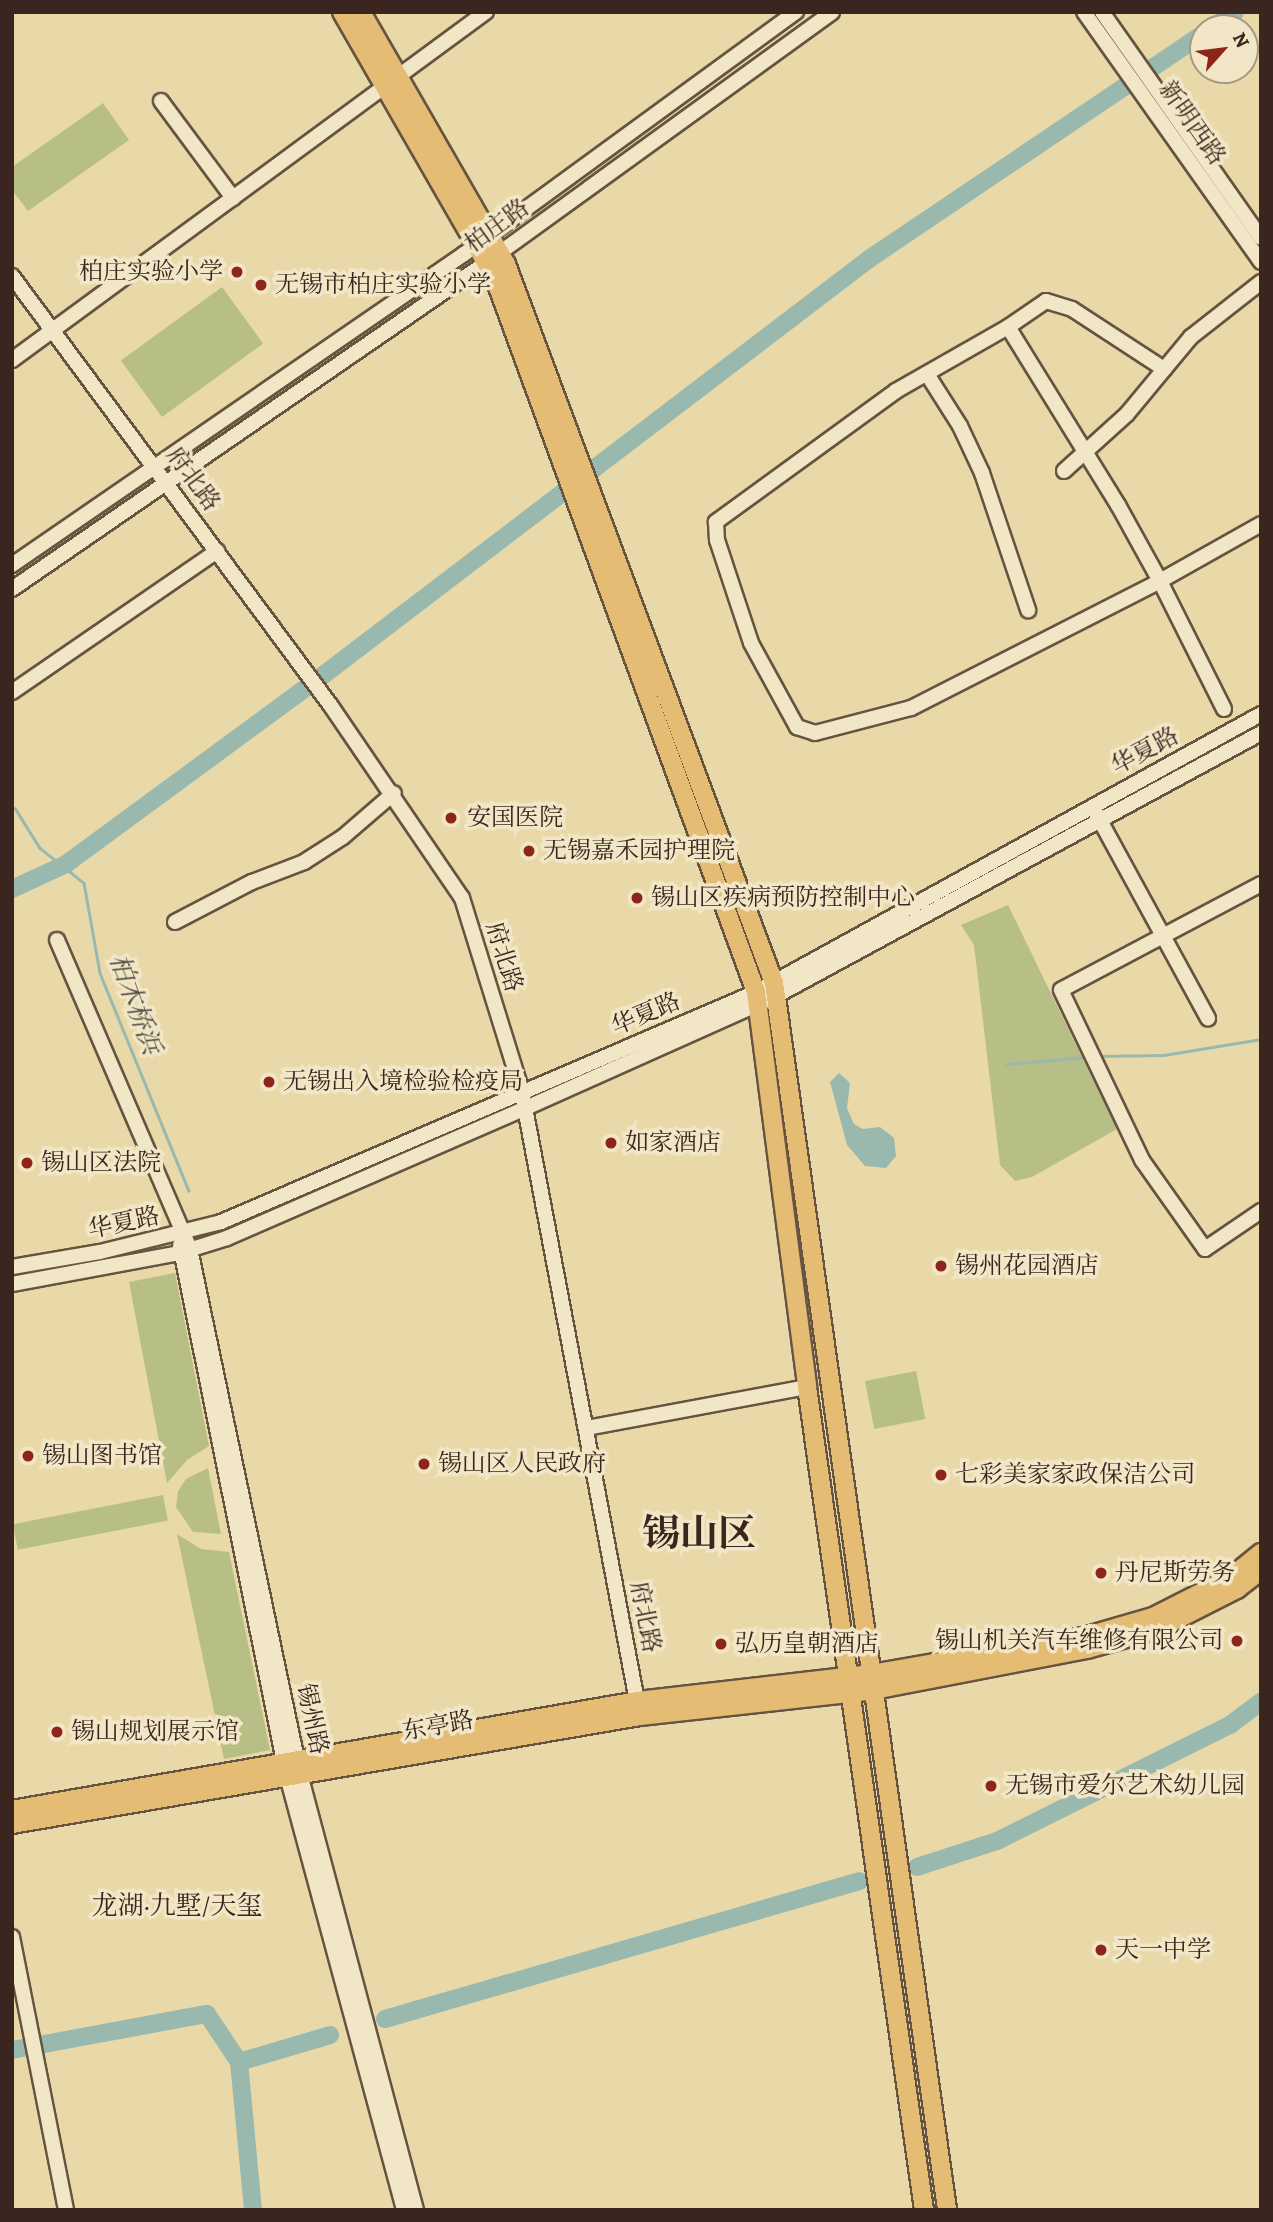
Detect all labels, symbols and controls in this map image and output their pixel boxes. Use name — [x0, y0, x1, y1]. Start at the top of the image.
north arrow — [1189, 14, 1259, 84]
text: N — [1226, 28, 1256, 52]
street label: 新明西路 — [1153, 75, 1231, 171]
street label: 柏庄路 — [459, 193, 535, 259]
place label: 柏庄实验小学 — [79, 258, 223, 286]
marker: 柏庄实验小学 — [229, 264, 245, 280]
place label: 无锡市柏庄实验小学 — [275, 271, 491, 299]
marker: 无锡市柏庄实验小学 — [253, 277, 269, 293]
street label: 府北路 — [160, 441, 226, 517]
street label: 华夏路 — [1106, 721, 1184, 781]
place label: 安国医院 — [467, 804, 563, 832]
marker: 安国医院 — [441, 808, 461, 828]
place label: 无锡嘉禾园护理院 — [543, 837, 735, 865]
marker: 无锡嘉禾园护理院 — [521, 843, 537, 859]
place label: 锡山区疾病预防控制中心 — [651, 884, 915, 912]
marker: 锡山区疾病预防控制中心 — [629, 890, 645, 906]
street label: 府北路 — [480, 918, 528, 996]
water label: 柏木桥浜 — [103, 950, 167, 1058]
street label: 华夏路 — [607, 987, 685, 1041]
place label: 无锡出入境检验检疫局 — [283, 1068, 523, 1096]
marker: 无锡出入境检验检疫局 — [261, 1074, 277, 1090]
place label: 如家酒店 — [625, 1129, 721, 1157]
marker: 如家酒店 — [603, 1135, 619, 1151]
place label: 锡山区法院 — [41, 1149, 161, 1177]
marker: 锡山区法院 — [19, 1155, 35, 1171]
street label: 华夏路 — [86, 1201, 162, 1245]
place label: 锡州花园酒店 — [955, 1252, 1099, 1280]
marker: 锡州花园酒店 — [933, 1258, 949, 1274]
place label: 锡山图书馆 — [42, 1442, 162, 1470]
marker: 锡山图书馆 — [20, 1448, 36, 1464]
place label: 锡山区人民政府 — [438, 1450, 606, 1478]
marker: 锡山区人民政府 — [416, 1456, 432, 1472]
place label: 七彩美家家政保洁公司 — [955, 1461, 1195, 1489]
marker: 七彩美家家政保洁公司 — [933, 1467, 949, 1483]
district label: 锡山区 — [642, 1511, 756, 1557]
place label: 丹尼斯劳务 — [1115, 1559, 1235, 1587]
marker: 丹尼斯劳务 — [1093, 1565, 1109, 1581]
street label: 府北路 — [624, 1579, 666, 1655]
place label: 锡山机关汽车维修有限公司 — [935, 1627, 1223, 1655]
place label: 弘历皇朝酒店 — [735, 1630, 879, 1658]
marker: 锡山机关汽车维修有限公司 — [1229, 1633, 1245, 1649]
marker: 弘历皇朝酒店 — [713, 1636, 729, 1652]
street label: 锡州路 — [290, 1681, 334, 1757]
street label: 东亭路 — [400, 1706, 476, 1746]
place label: 锡山规划展示馆 — [71, 1718, 239, 1746]
marker: 锡山规划展示馆 — [49, 1724, 65, 1740]
place label: 无锡市爱尔艺术幼儿园 — [1005, 1772, 1245, 1800]
marker: 无锡市爱尔艺术幼儿园 — [983, 1778, 999, 1794]
district label: 龙湖·九墅/天玺 — [92, 1890, 262, 1922]
place label: 天一中学 — [1115, 1936, 1211, 1964]
marker: 天一中学 — [1093, 1942, 1109, 1958]

